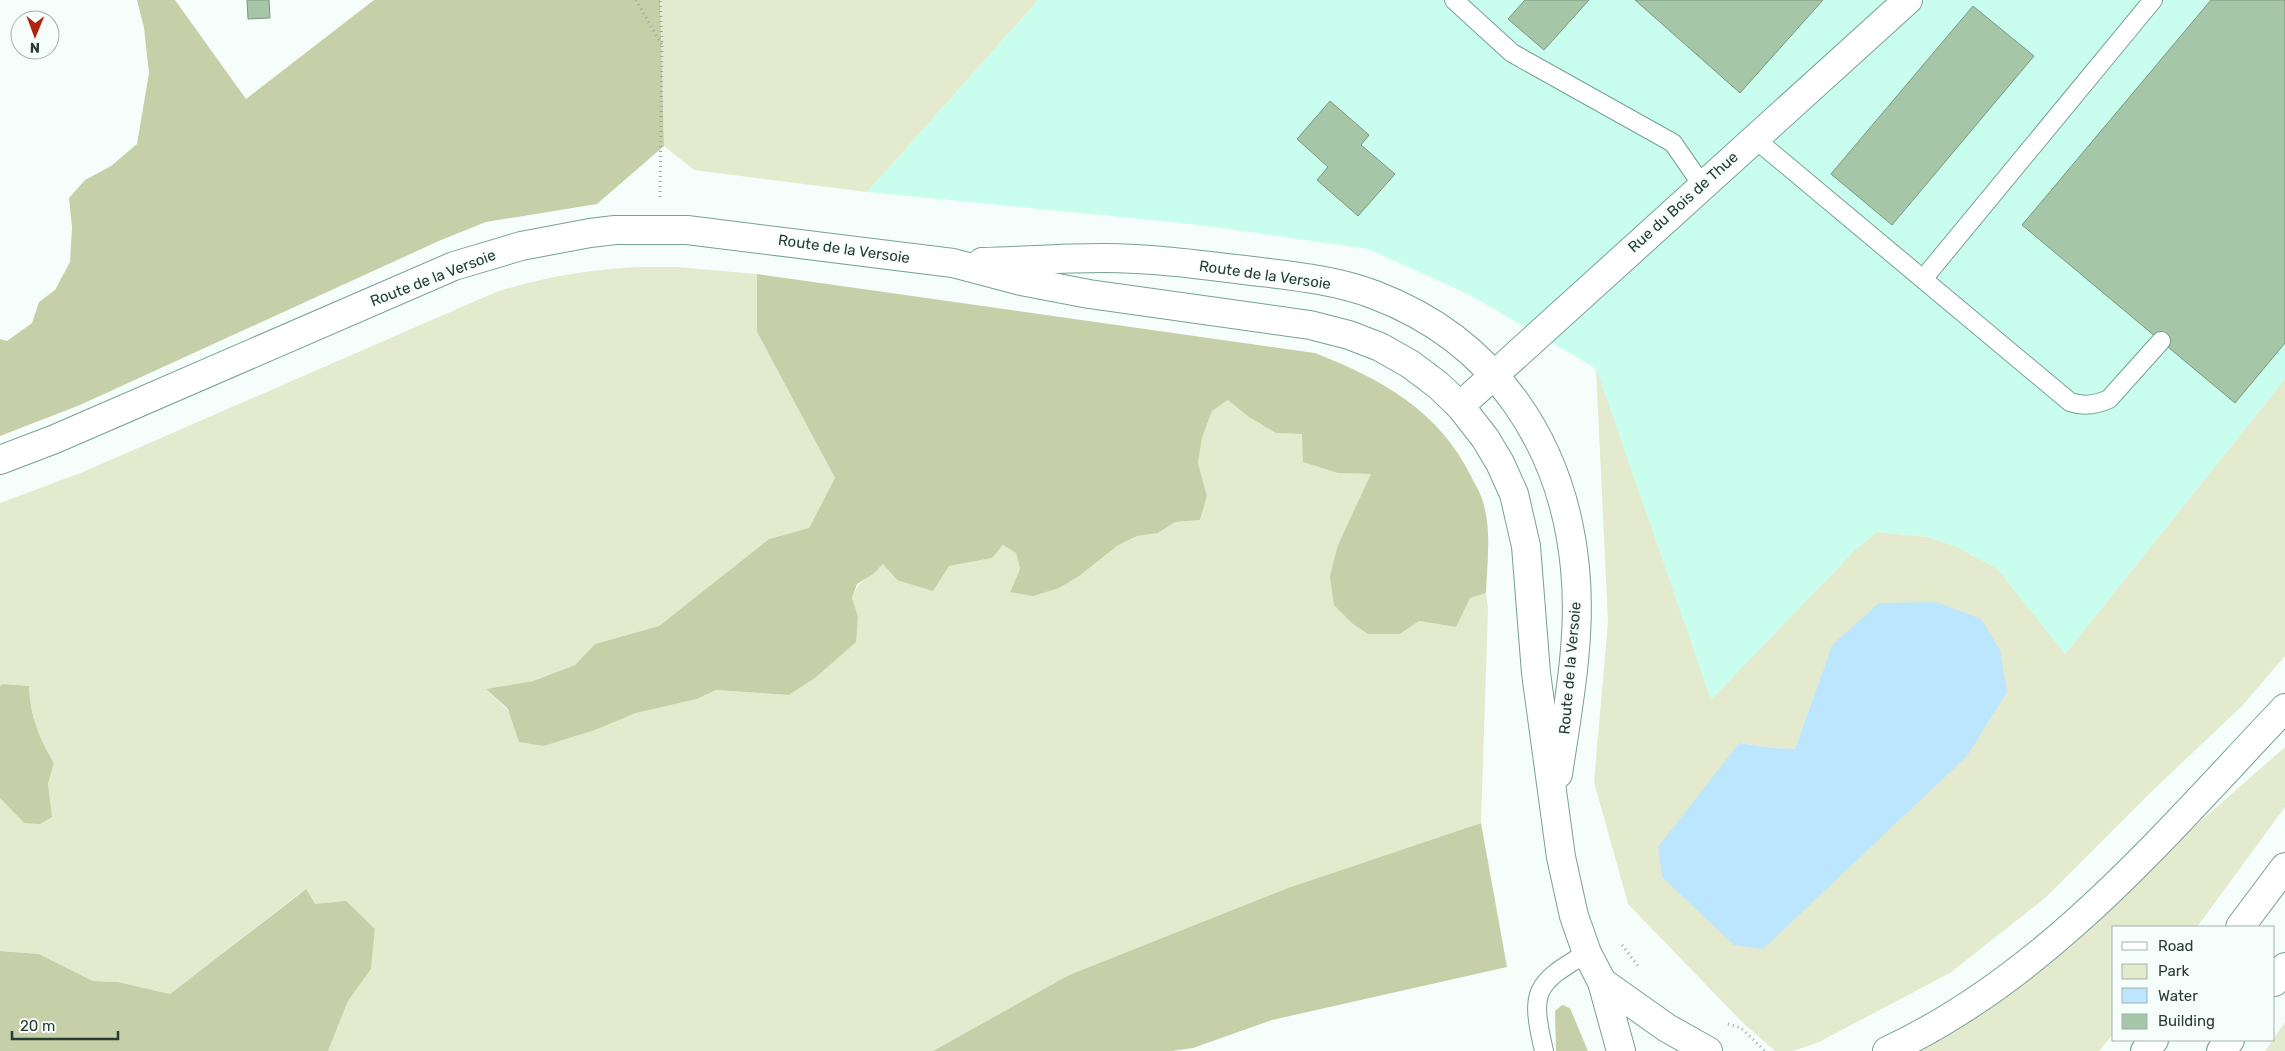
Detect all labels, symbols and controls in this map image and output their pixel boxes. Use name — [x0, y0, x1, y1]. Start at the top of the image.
north arrow — [10, 10, 60, 60]
text: N — [30, 39, 40, 56]
street label: Rue du Bois de Thue — [1624, 148, 1742, 256]
street label: Route de la Versoie — [777, 231, 911, 267]
street label: Route de la Versoie — [368, 246, 498, 310]
street label: Route de la Versoie — [1198, 257, 1332, 293]
street label: Route de la Versoie — [1555, 601, 1585, 735]
legend — [2112, 926, 2275, 1041]
text: Road — [2158, 937, 2194, 955]
text: Park — [2158, 962, 2189, 980]
text: Water — [2158, 987, 2198, 1005]
scale bar — [12, 1008, 119, 1040]
text: Building — [2158, 1012, 2215, 1030]
text: 20 m — [20, 1017, 55, 1035]

